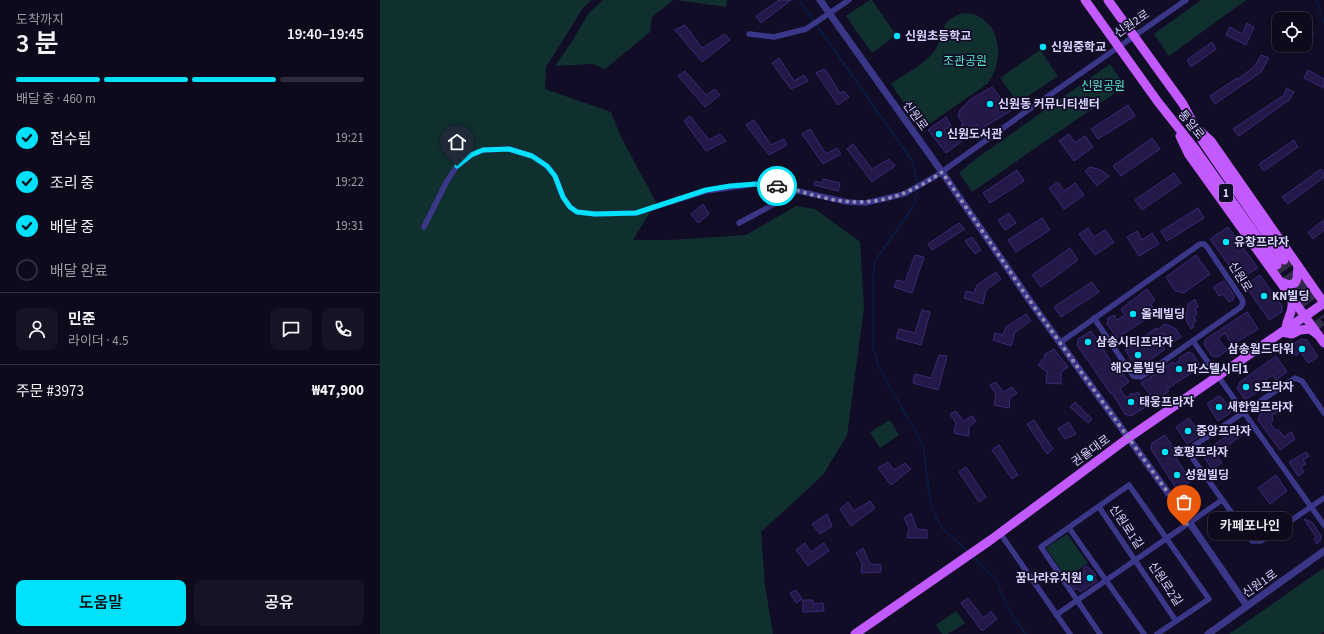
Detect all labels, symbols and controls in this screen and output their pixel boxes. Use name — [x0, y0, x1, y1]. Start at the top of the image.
street label: 신원2로 — [1111, 6, 1153, 42]
text: 도착까지 — [16, 11, 64, 29]
map controls — [1272, 12, 1312, 52]
button: locate — [1272, 12, 1312, 52]
text: 19:40–19:45 — [287, 24, 364, 45]
text: 3 분 — [16, 25, 58, 62]
place label: 신원초등학교 — [905, 28, 971, 45]
marker: 신원초등학교 — [892, 31, 902, 41]
place label: 신원중학교 — [1051, 39, 1106, 56]
marker: 신원중학교 — [1038, 42, 1048, 52]
park label: 조관공원 — [943, 53, 987, 70]
park label: 신원공원 — [1081, 78, 1125, 95]
text: 배달 중 · 460 m — [16, 90, 96, 108]
place label: 신원동 커뮤니티센터 — [998, 96, 1100, 113]
street label: 신원로 — [898, 98, 932, 134]
marker: 신원동 커뮤니티센터 — [985, 99, 995, 109]
street label: 통일로 — [1174, 107, 1208, 143]
pin — [440, 125, 474, 166]
place label: 신원도서관 — [947, 126, 1002, 143]
icon: check — [16, 127, 38, 149]
text: 접수됨 — [50, 129, 91, 150]
text: 19:21 — [335, 129, 364, 147]
marker: 신원도서관 — [934, 129, 944, 139]
icon: home — [446, 131, 468, 153]
courier — [757, 166, 797, 206]
icon: check — [16, 171, 38, 193]
text: 조리 중 — [50, 173, 94, 194]
text: 19:22 — [335, 173, 364, 191]
icon: car — [766, 175, 788, 197]
road number: 1 — [1219, 184, 1233, 202]
icon: check — [16, 215, 38, 237]
text: 배달 중 — [50, 217, 94, 238]
text: 19:31 — [335, 217, 364, 235]
place label: 유창프라자 — [1234, 234, 1289, 251]
marker: 유창프라자 — [1221, 237, 1231, 247]
street label: 신원로 — [1224, 258, 1256, 296]
text: 배달 완료 — [50, 261, 108, 282]
place label: KN빌딩 — [1272, 288, 1309, 305]
marker: KN빌딩 — [1259, 291, 1269, 301]
place label: 올레빌딩 — [1141, 306, 1185, 323]
button: person — [16, 308, 58, 350]
button: chat — [270, 308, 312, 350]
button: phone — [322, 308, 364, 350]
text: 민준 — [68, 309, 96, 330]
marker: 올레빌딩 — [1128, 309, 1138, 319]
text: 라이더 · 4.5 — [68, 332, 128, 350]
place label: 삼송시티프라자 — [1096, 334, 1173, 351]
marker: 삼송시티프라자 — [1083, 337, 1093, 347]
place label: 삼송월드타워 — [1228, 341, 1294, 358]
marker: 삼송월드타워 — [1297, 344, 1307, 354]
marker: 해오름빌딩 — [1133, 350, 1143, 360]
place label: 해오름빌딩 — [1110, 360, 1166, 377]
place label: 파스텔시티1 — [1187, 361, 1249, 378]
marker: 파스텔시티1 — [1174, 364, 1184, 374]
place label: S프라자 — [1254, 379, 1294, 396]
text: ₩47,900 — [312, 380, 364, 401]
text: 주문 #3973 — [16, 381, 84, 402]
marker: S프라자 — [1241, 382, 1251, 392]
place label: 태웅프라자 — [1139, 394, 1194, 411]
marker: 태웅프라자 — [1126, 397, 1136, 407]
place label: 새한일프라자 — [1227, 399, 1293, 416]
marker: 새한일프라자 — [1214, 402, 1224, 412]
place label: 중앙프라자 — [1196, 423, 1251, 440]
marker: 중앙프라자 — [1183, 426, 1193, 436]
street label: 권율대로 — [1068, 431, 1114, 471]
place label: 호평프라자 — [1173, 444, 1228, 461]
marker: 호평프라자 — [1160, 447, 1170, 457]
place label: 성원빌딩 — [1185, 467, 1229, 484]
marker: 성원빌딩 — [1172, 470, 1182, 480]
pin — [1167, 485, 1201, 526]
icon: bag — [1173, 491, 1195, 513]
street label: 신원로1길 — [1105, 501, 1147, 553]
callout: 카페포나인 — [1208, 512, 1292, 540]
text: 카페포나인 — [1220, 517, 1280, 535]
street label: 신원로2길 — [1144, 558, 1186, 610]
street label: 신원1로 — [1239, 566, 1281, 602]
place label: 꿈나라유치원 — [1016, 570, 1082, 587]
marker: 꿈나라유치원 — [1085, 573, 1095, 583]
button: 도움말 — [16, 580, 186, 626]
button: 공유 — [194, 580, 364, 626]

